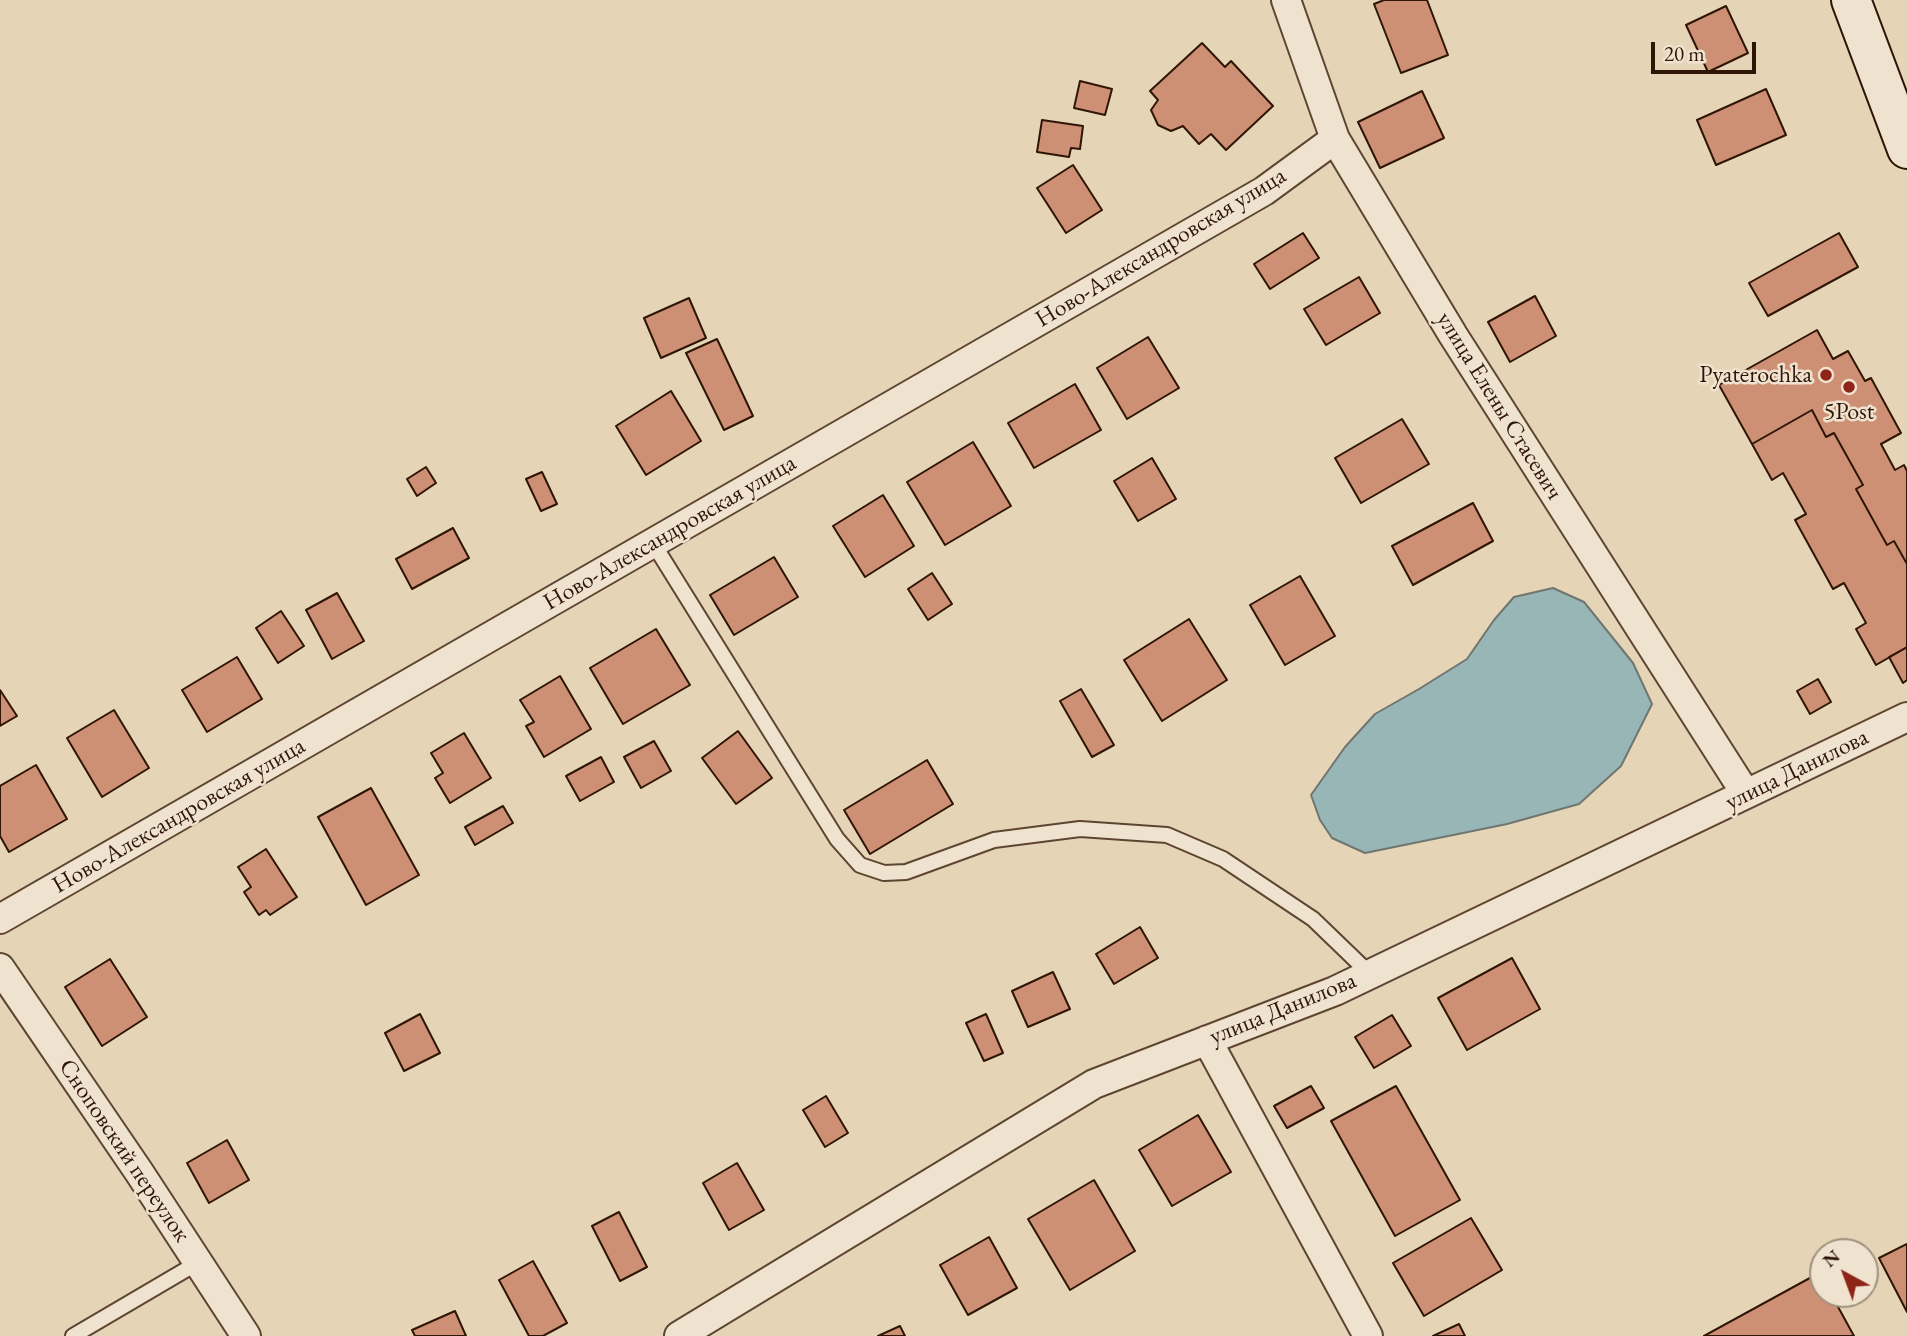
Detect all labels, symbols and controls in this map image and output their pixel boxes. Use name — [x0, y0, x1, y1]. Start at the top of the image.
scale bar — [1655, 28, 1760, 72]
text: 20 m — [1664, 40, 1705, 67]
street label: Ново-Александровская улица — [1031, 162, 1291, 334]
street label: улица Елены Стасевич — [1430, 307, 1568, 505]
place label: Pyaterochka — [1699, 361, 1812, 389]
marker: Pyaterochka — [1818, 367, 1834, 383]
marker: 5Post — [1841, 379, 1857, 395]
place label: 5Post — [1824, 398, 1874, 426]
street label: Ново-Александровская улица — [539, 449, 801, 617]
street label: улица Данилова — [1721, 723, 1873, 817]
street label: Ново-Александровская улица — [48, 732, 310, 900]
street label: улица Данилова — [1205, 966, 1361, 1052]
street label: Сноповский переулок — [52, 1054, 196, 1248]
north arrow — [1809, 1238, 1879, 1308]
text: N — [1817, 1244, 1845, 1273]

